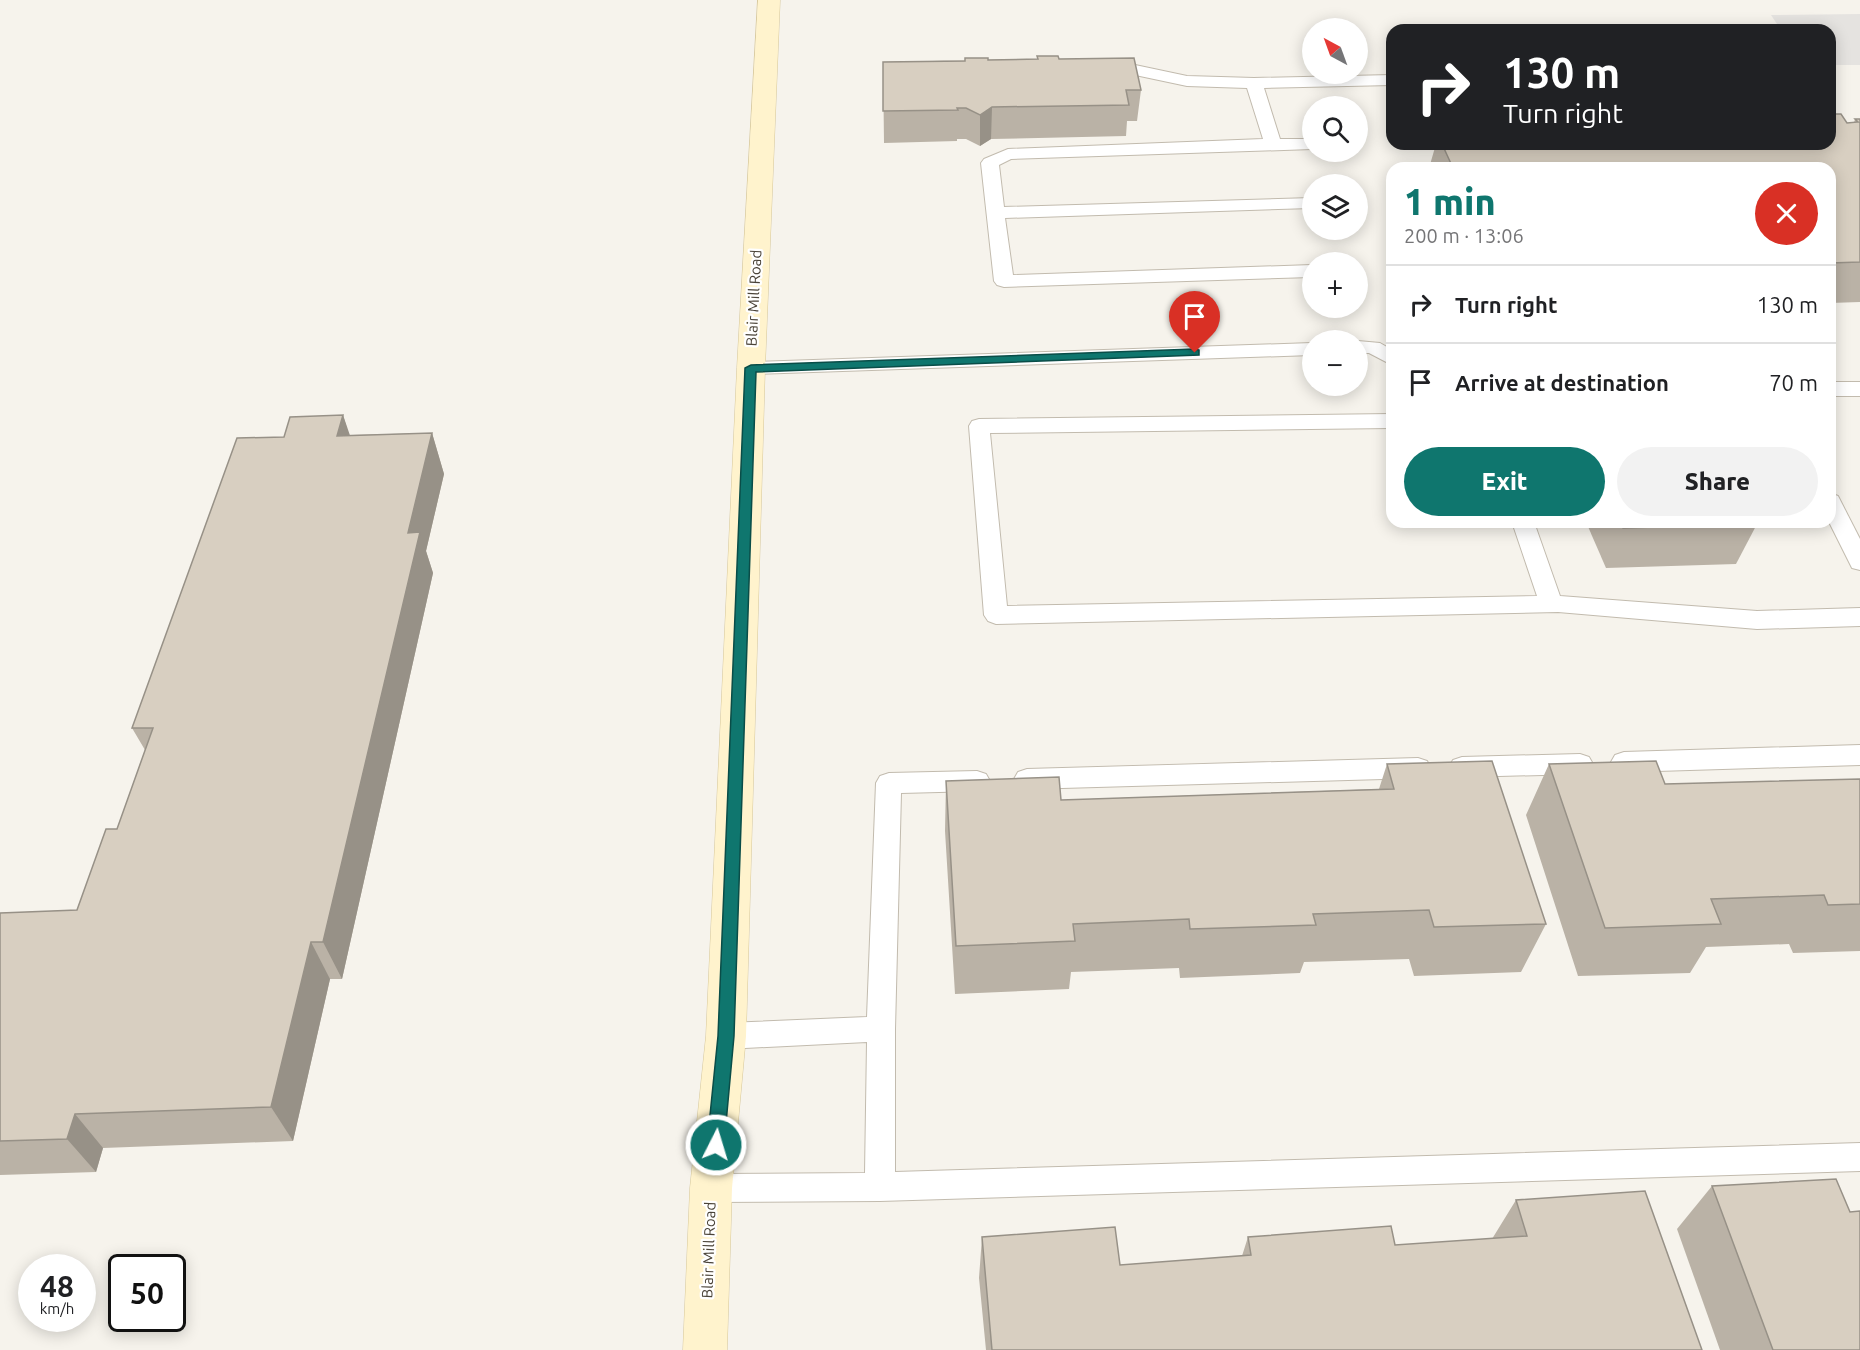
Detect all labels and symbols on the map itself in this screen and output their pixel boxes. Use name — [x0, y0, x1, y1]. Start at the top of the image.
north arrow — [1302, 18, 1368, 84]
street label: Blair Mill Road — [742, 249, 765, 347]
pin — [1169, 291, 1220, 353]
position arrow — [684, 1113, 748, 1177]
street label: Blair Mill Road — [698, 1201, 719, 1299]
speed limit sign: 50 — [108, 1254, 186, 1332]

